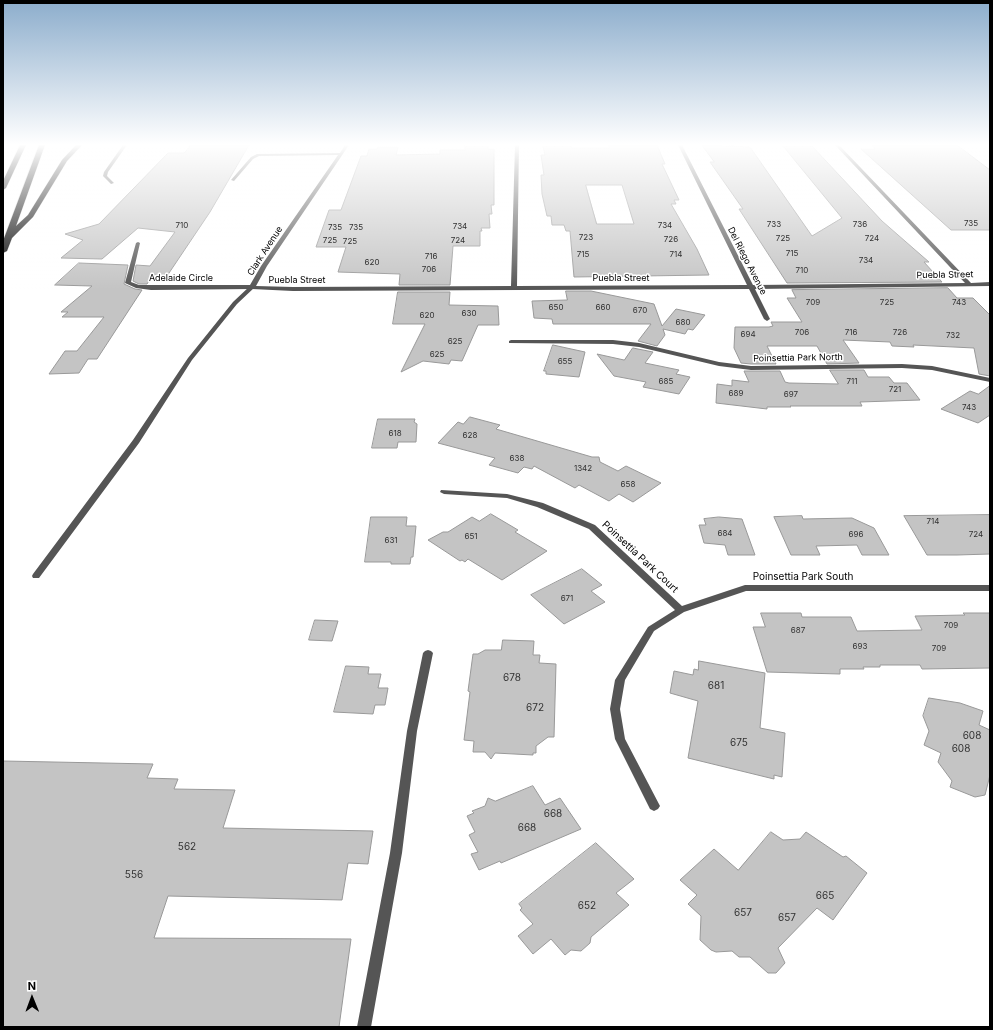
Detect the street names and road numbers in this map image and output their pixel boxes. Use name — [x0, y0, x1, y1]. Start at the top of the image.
street label: Clark Avenue — [245, 224, 285, 278]
street label: Del Riego Avenue — [725, 225, 769, 297]
street label: Puebla Street — [916, 269, 974, 281]
street label: Adelaide Circle — [149, 273, 213, 283]
street label: Puebla Street — [593, 273, 649, 283]
street label: Puebla Street — [269, 275, 325, 285]
street label: Poinsettia Park North — [753, 352, 843, 364]
street label: Poinsettia Park Court — [600, 519, 680, 595]
street label: Poinsettia Park South — [753, 571, 853, 583]

